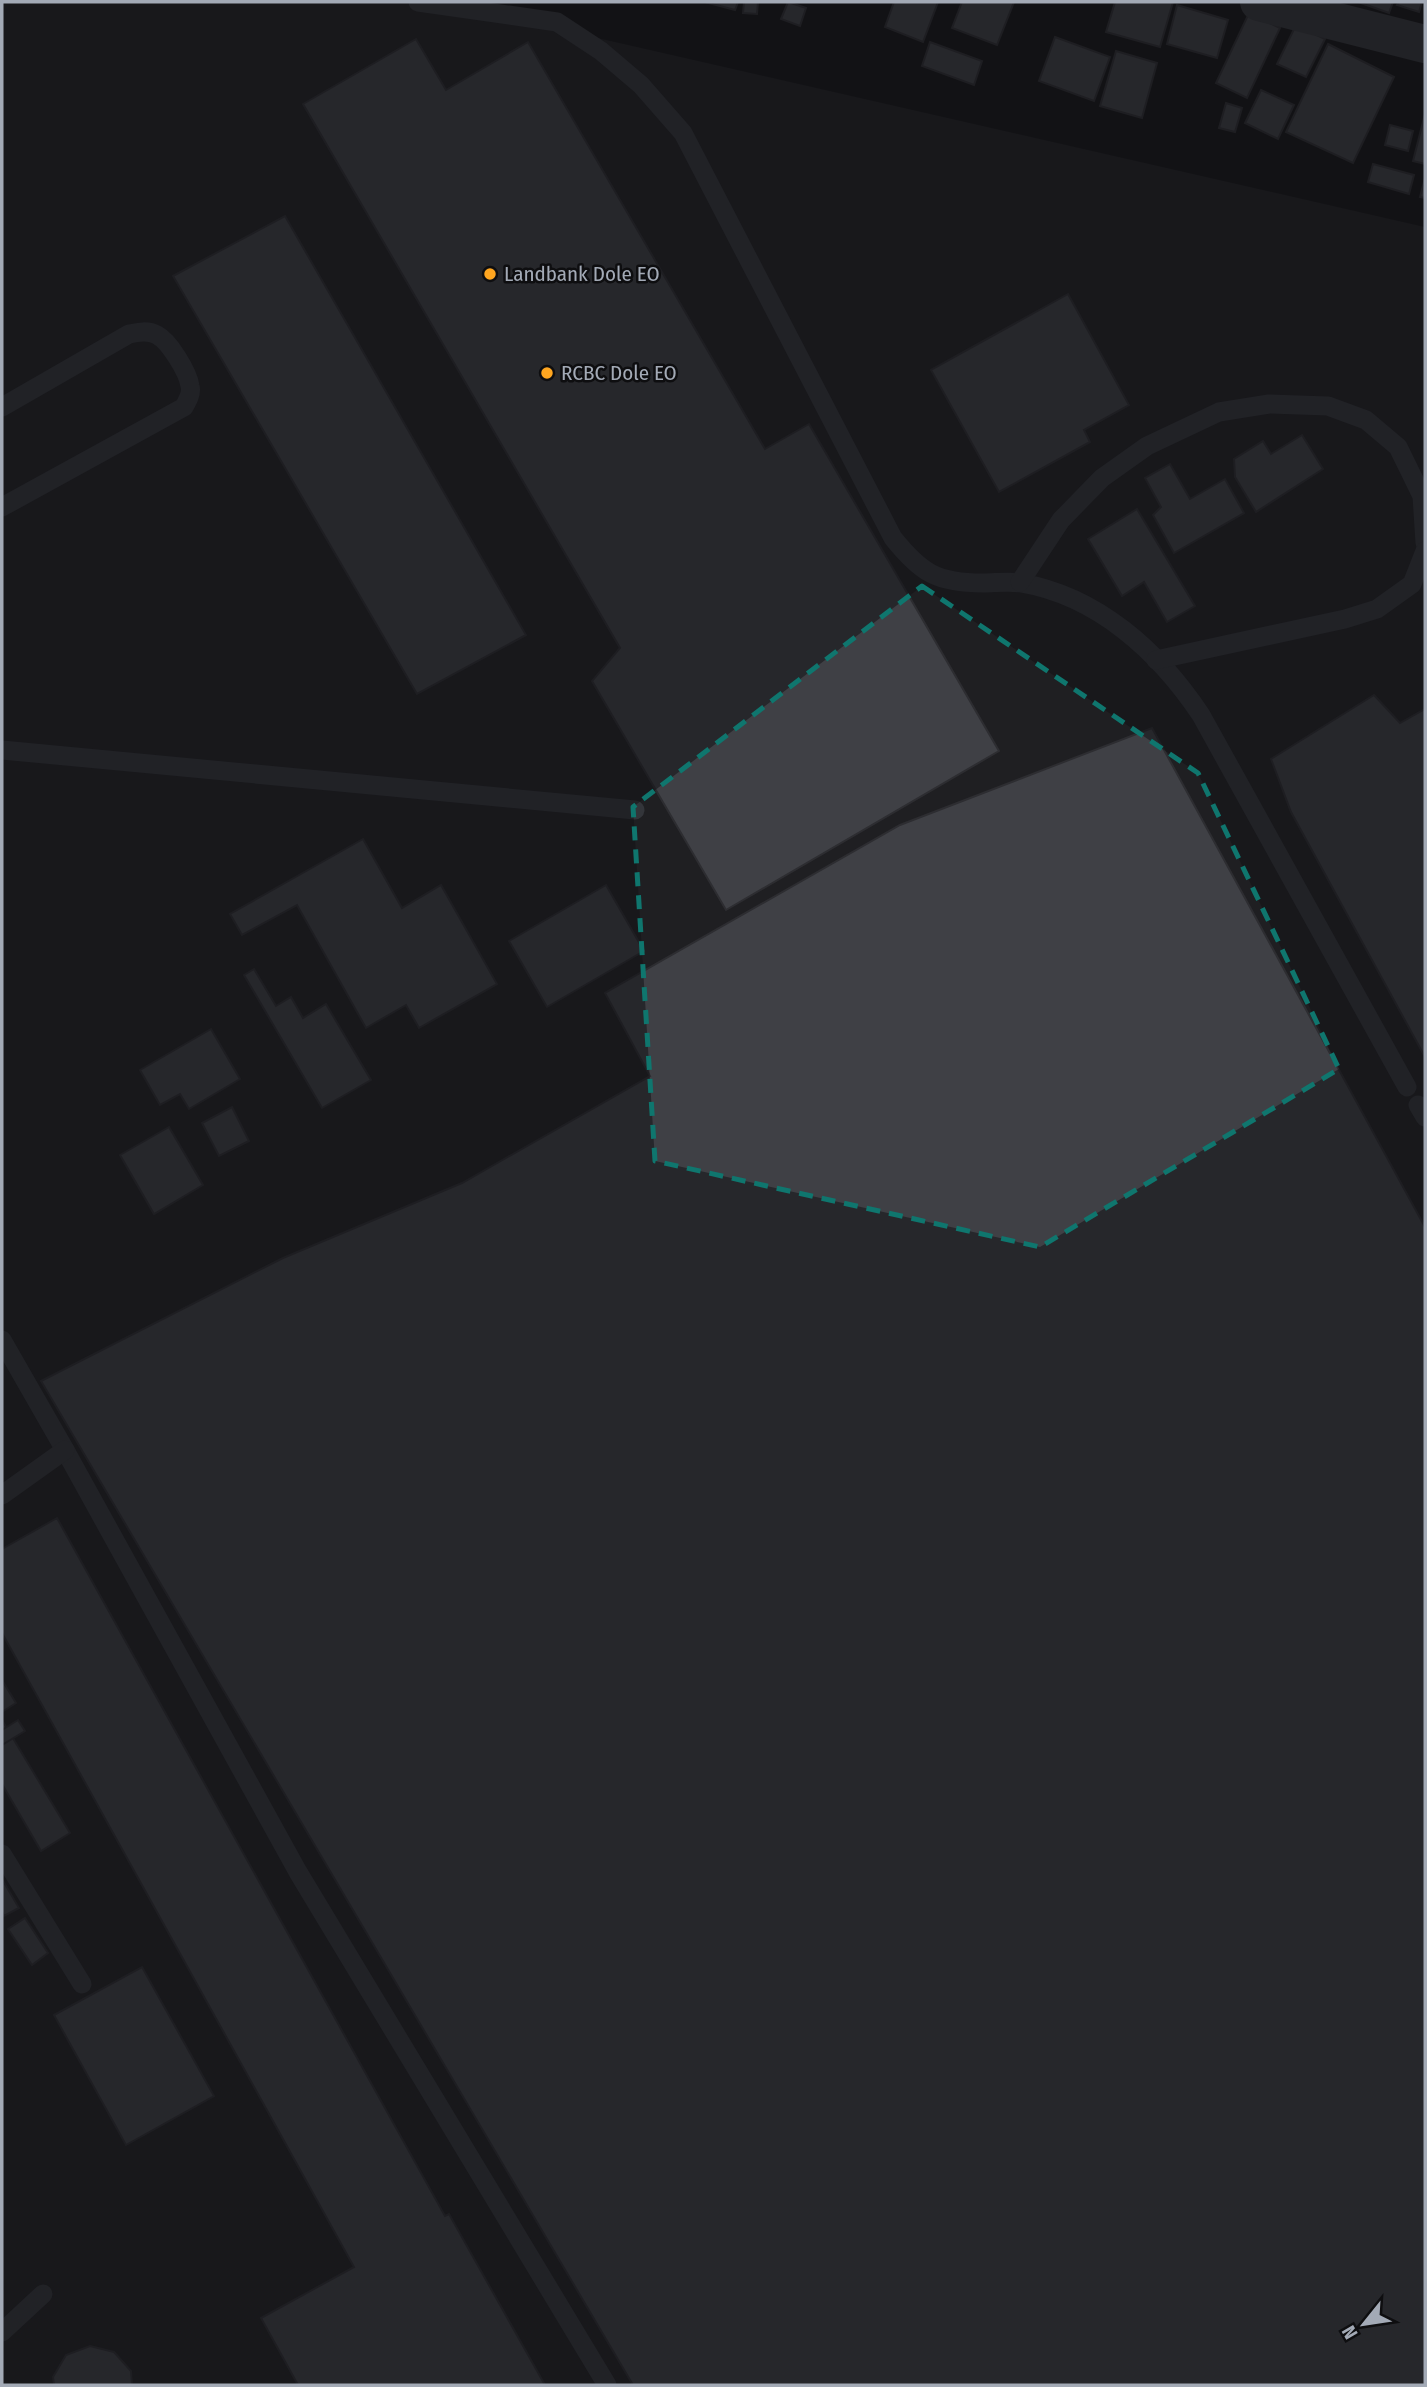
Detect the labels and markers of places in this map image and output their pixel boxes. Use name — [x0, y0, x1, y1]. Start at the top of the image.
place label: Landbank Dole EO — [504, 261, 660, 287]
marker: Landbank Dole EO — [482, 266, 498, 282]
place label: RCBC Dole EO — [561, 360, 677, 386]
marker: RCBC Dole EO — [539, 365, 555, 381]

